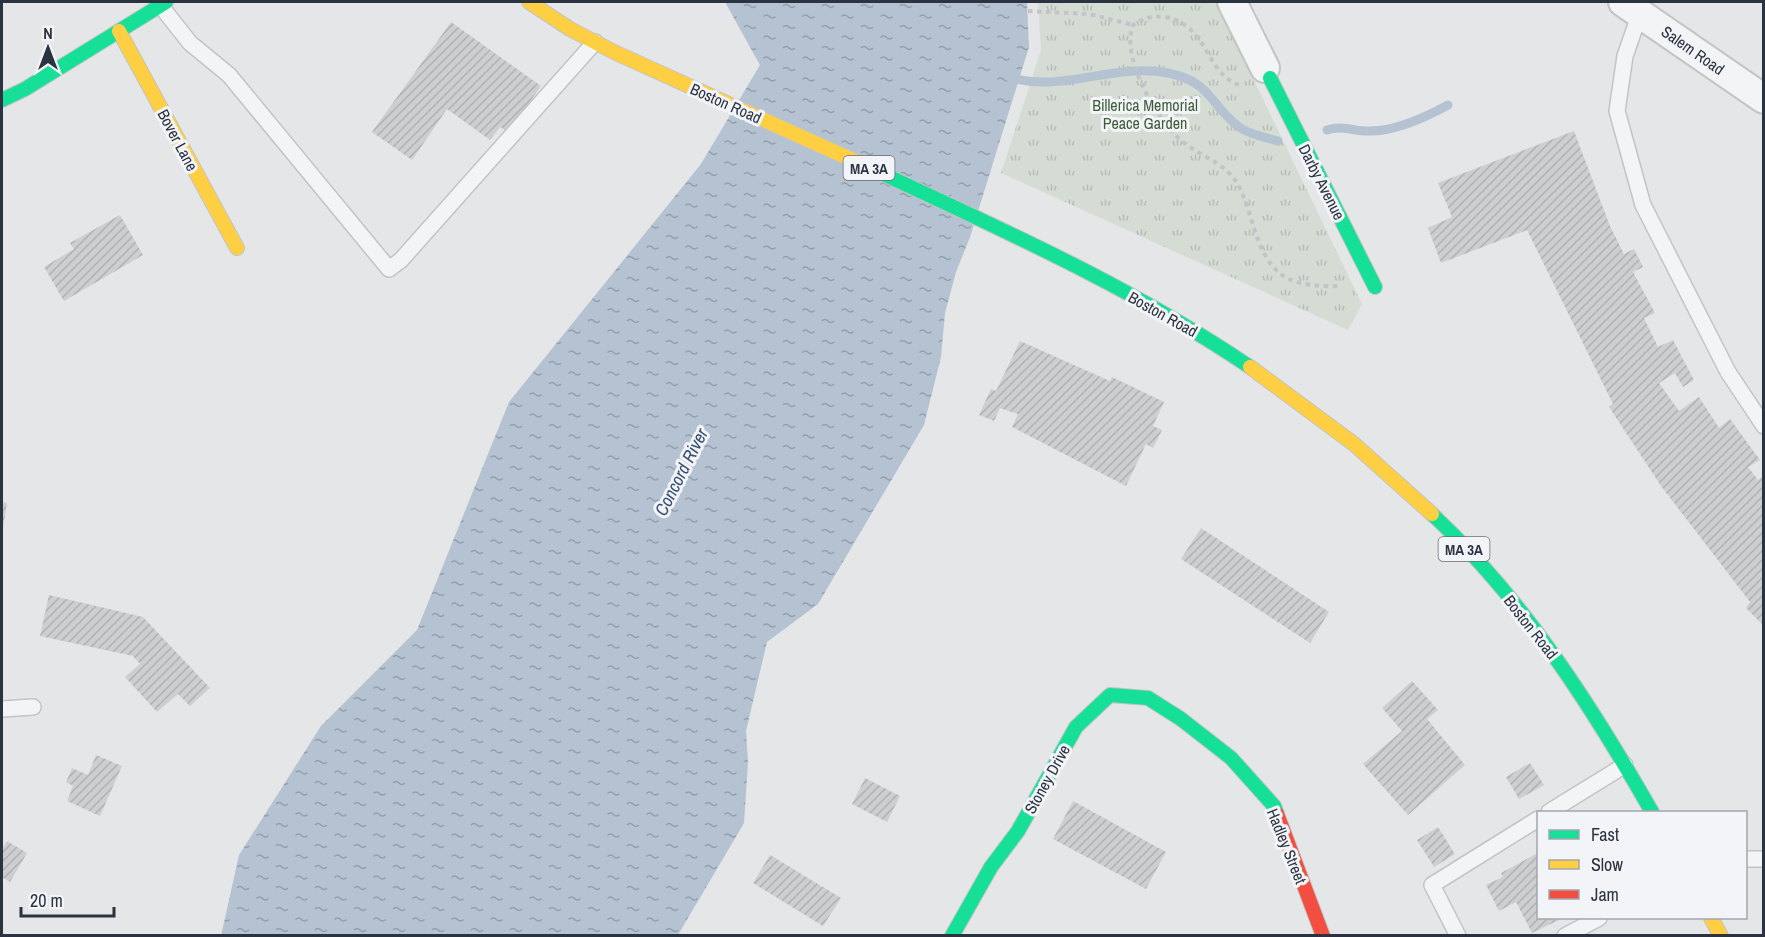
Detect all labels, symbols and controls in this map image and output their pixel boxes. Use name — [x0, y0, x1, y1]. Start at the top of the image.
north arrow — [18, 18, 78, 78]
street label: Salem Road — [1657, 20, 1729, 80]
text: N — [43, 22, 53, 44]
street label: Boston Road — [687, 78, 765, 128]
park label: Billerica Memorial Peace Garden — [1092, 94, 1198, 134]
street label: Bover Lane — [153, 105, 203, 175]
street label: Darby Avenue — [1294, 140, 1350, 224]
road number: MA 3A — [844, 156, 894, 180]
street label: Boston Road — [1124, 286, 1202, 342]
water label: Concord River — [648, 423, 714, 520]
road number: MA 3A — [1438, 537, 1490, 561]
street label: Boston Road — [1499, 590, 1563, 664]
street label: Stoney Drive — [1019, 740, 1075, 818]
street label: Hadley Street — [1262, 805, 1312, 887]
legend — [1537, 811, 1747, 919]
text: Fast — [1591, 822, 1619, 847]
text: Slow — [1591, 852, 1623, 877]
scale bar — [21, 880, 114, 918]
text: Jam — [1591, 882, 1619, 907]
text: 20 m — [30, 888, 63, 913]

